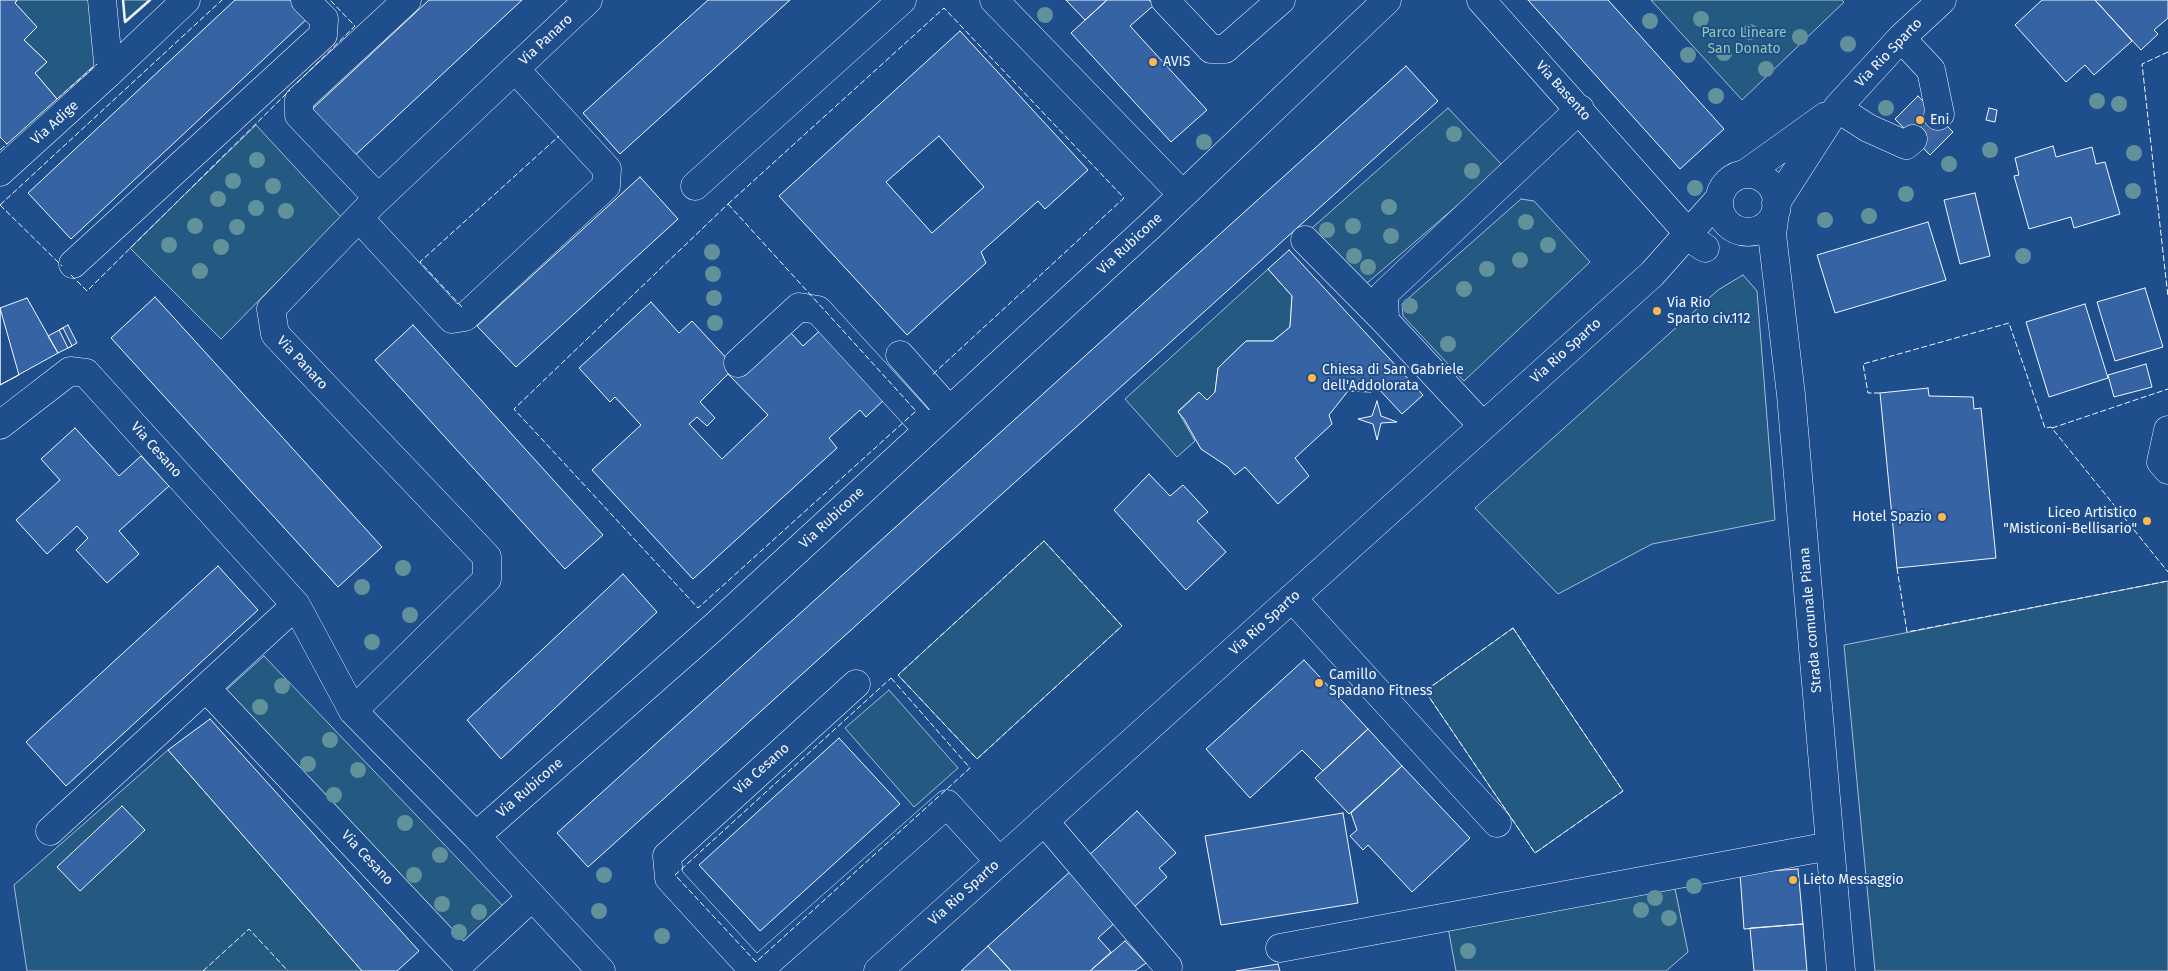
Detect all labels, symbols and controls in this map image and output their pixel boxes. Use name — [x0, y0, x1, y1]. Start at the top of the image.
street label: Via Panaro — [516, 11, 576, 69]
street label: Via Rio Sparto — [1852, 15, 1926, 91]
park label: Parco Lineare San Donato — [1701, 25, 1787, 58]
place label: AVIS — [1163, 54, 1190, 70]
marker: AVIS — [1147, 56, 1159, 68]
street label: Via Basento — [1532, 58, 1594, 124]
street label: Via Adige — [28, 97, 82, 149]
place label: Eni — [1930, 112, 1950, 128]
marker: Eni — [1914, 114, 1926, 126]
street label: Via Rubicone — [1094, 210, 1166, 278]
place label: Via Rio Sparto civ.112 — [1667, 295, 1750, 328]
marker: Via Rio Sparto civ.112 — [1651, 305, 1663, 317]
street label: Via Rio Sparto — [1527, 315, 1605, 387]
street label: Via Panaro — [273, 333, 331, 393]
place label: Chiesa di San Gabriele dell'Addolorata — [1322, 362, 1464, 394]
marker: Chiesa di San Gabriele dell'Addolorata — [1306, 372, 1318, 384]
street label: Via Cesano — [127, 419, 185, 481]
street label: Via Rubicone — [796, 484, 868, 552]
place label: Liceo Artistico "Misticoni-Bellisario" — [2003, 505, 2137, 538]
place label: Hotel Spazio — [1852, 509, 1932, 525]
marker: Hotel Spazio — [1936, 511, 1948, 523]
marker: Liceo Artistico "Misticoni-Bellisario" — [2141, 515, 2153, 527]
street label: Strada comunale Piana — [1796, 546, 1826, 694]
street label: Via Rio Sparto — [1226, 587, 1304, 659]
place label: Camillo Spadano Fitness — [1329, 667, 1433, 700]
marker: Camillo Spadano Fitness — [1313, 677, 1325, 689]
street label: Via Cesano — [731, 740, 793, 798]
street label: Via Rubicone — [493, 755, 567, 821]
street label: Via Cesano — [337, 827, 397, 889]
street label: Via Rio Sparto — [925, 857, 1003, 929]
place label: Lieto Messaggio — [1803, 872, 1904, 888]
marker: Lieto Messaggio — [1787, 874, 1799, 886]

